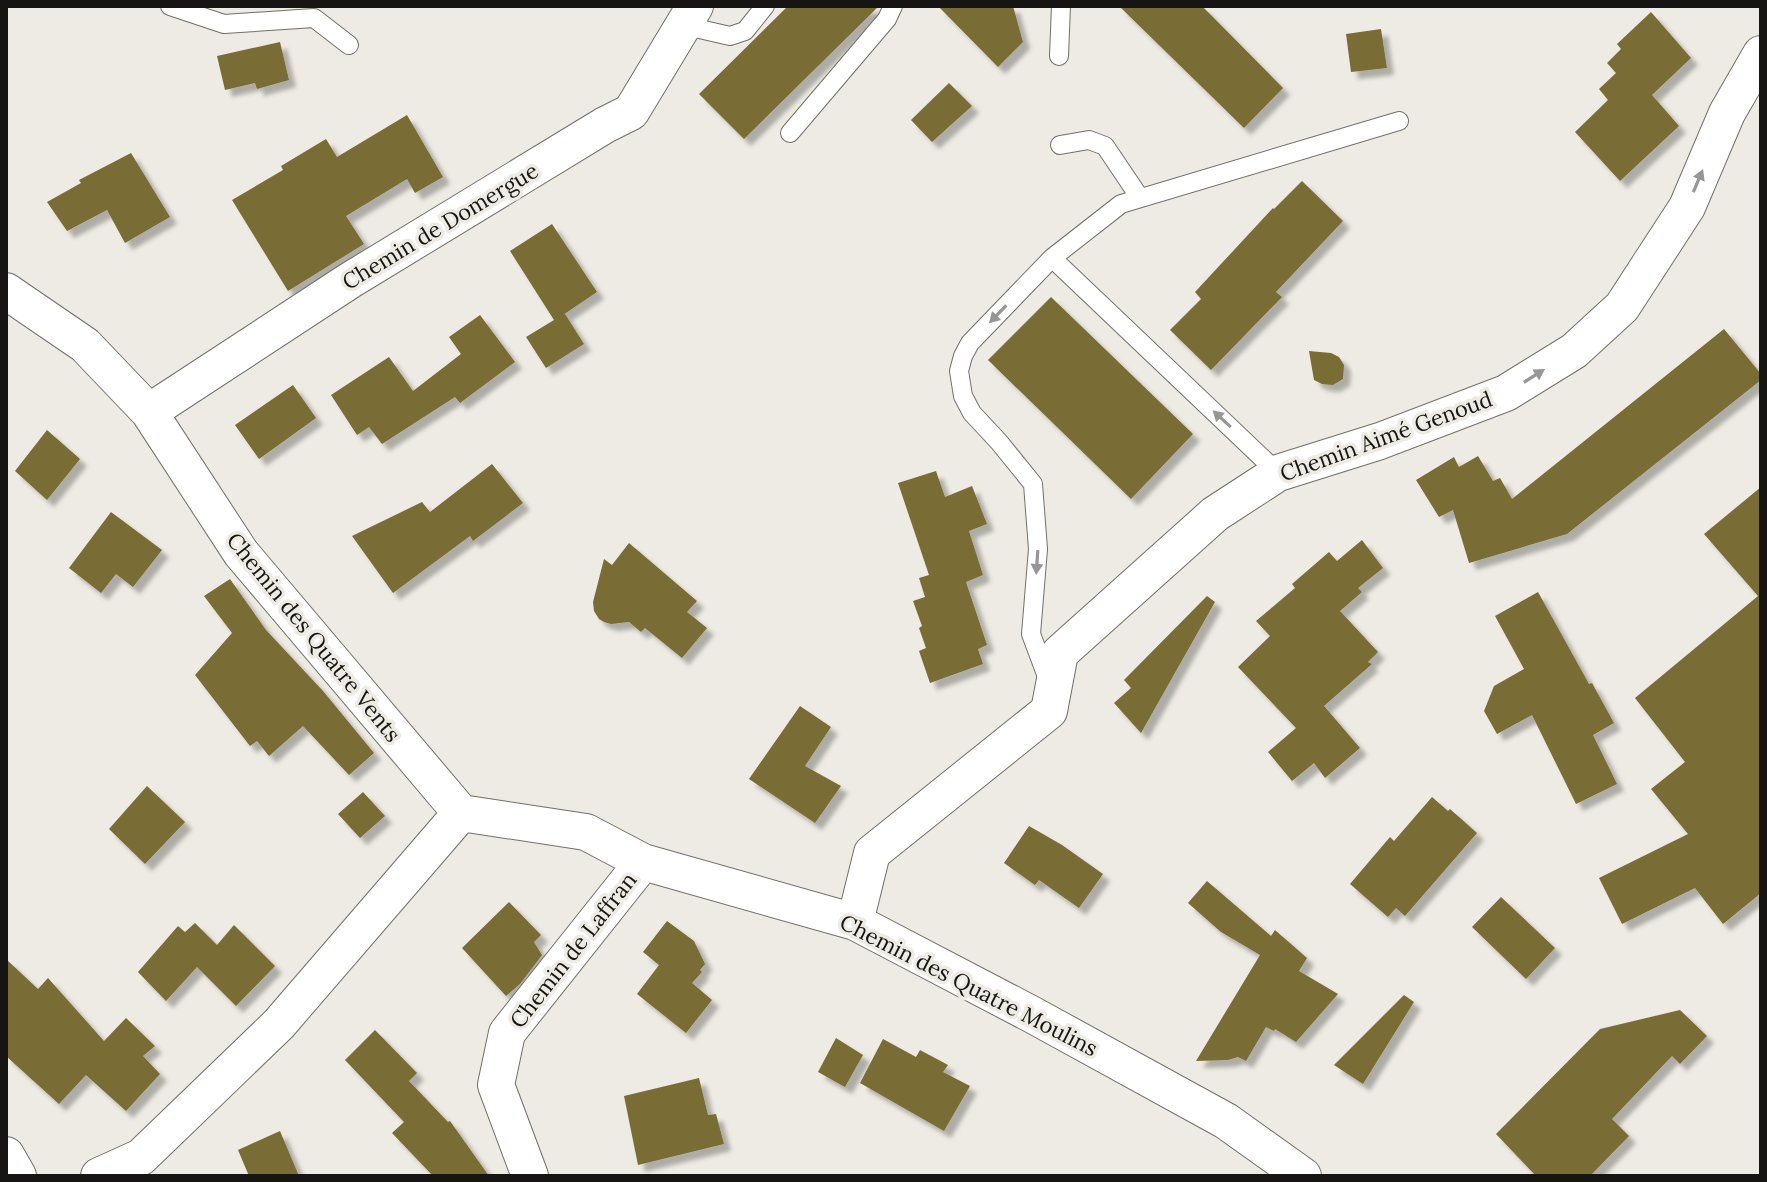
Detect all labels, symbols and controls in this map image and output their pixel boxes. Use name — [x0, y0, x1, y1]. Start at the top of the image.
street label: Chemin de Domergue — [337, 156, 543, 296]
one-way arrow — [1692, 170, 1705, 193]
one-way arrow — [989, 304, 1008, 323]
one-way arrow — [1523, 370, 1545, 384]
street label: Chemin Aimé Genoud — [1276, 385, 1496, 487]
one-way arrow — [1213, 410, 1232, 428]
street label: Chemin des Quatre Vents — [221, 527, 407, 747]
one-way arrow — [1030, 550, 1043, 575]
street label: Chemin de Laffran — [503, 866, 643, 1034]
street label: Chemin des Quatre Moulins — [835, 908, 1103, 1062]

